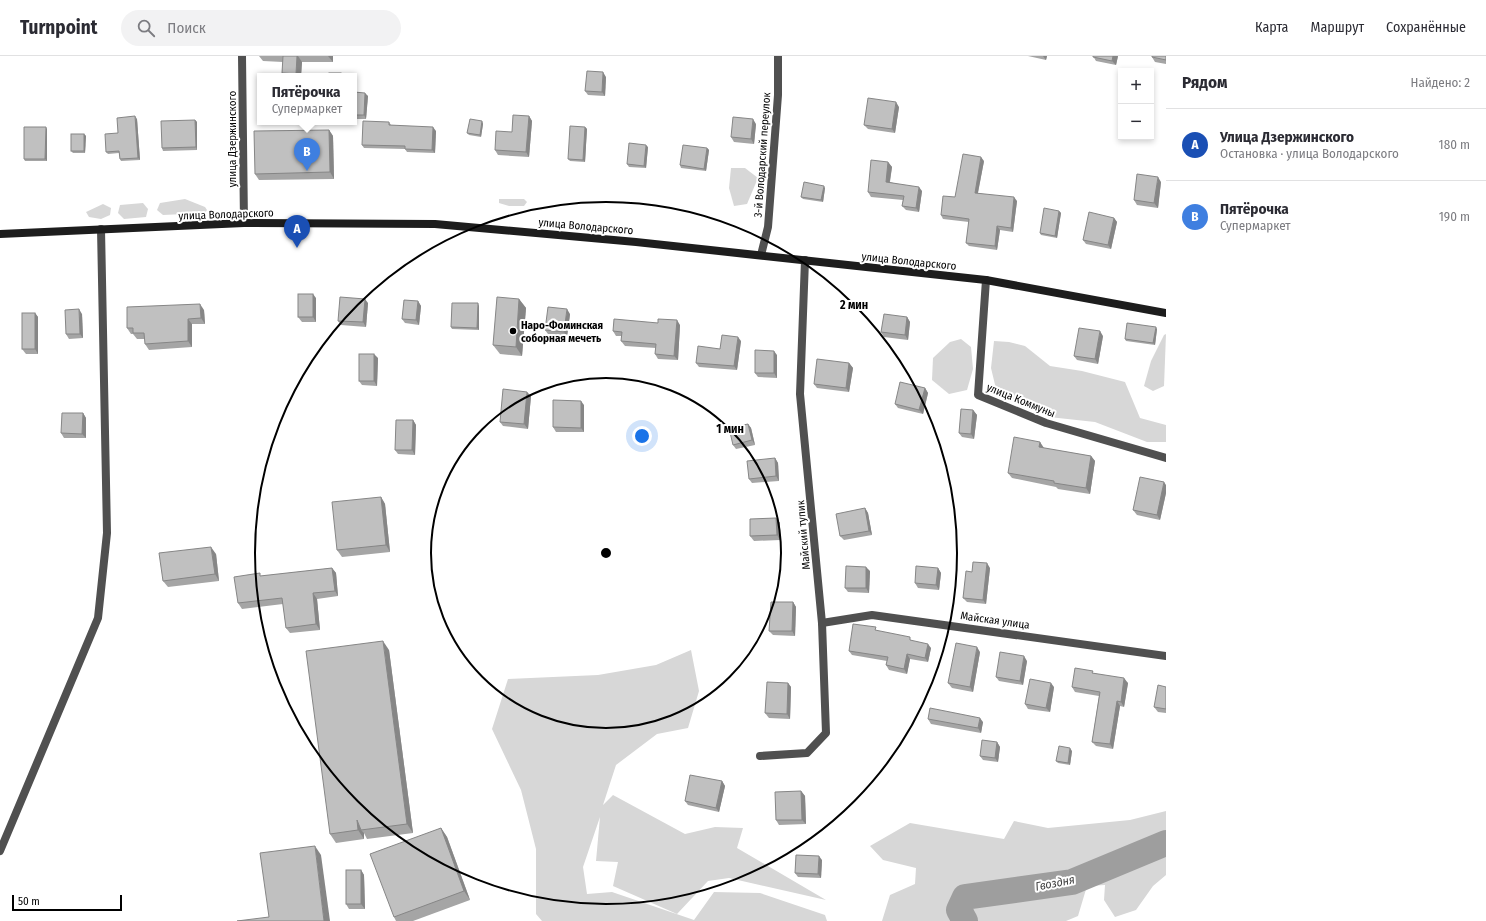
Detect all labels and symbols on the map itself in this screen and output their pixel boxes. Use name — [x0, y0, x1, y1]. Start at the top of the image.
street label: улица Дзержинского — [226, 91, 239, 187]
street label: 3-й Володарский переулок — [752, 91, 773, 218]
pin: B — [294, 138, 320, 171]
street label: улица Володарского — [178, 206, 274, 223]
pin: A — [284, 215, 310, 248]
street label: улица Володарского — [538, 216, 634, 237]
street label: улица Володарского — [861, 250, 957, 273]
text: 2 мин — [839, 298, 868, 312]
place label: Наро-Фоминская соборная мечеть — [521, 319, 603, 345]
marker: Наро-Фоминская соборная мечеть — [508, 326, 518, 336]
street label: улица Коммуны — [985, 381, 1057, 420]
text: 1 мин — [716, 422, 744, 436]
your location — [632, 426, 652, 446]
street label: Майский тупик — [794, 499, 813, 570]
centre of rings — [599, 546, 613, 560]
street label: Майская улица — [959, 609, 1030, 632]
water label: Гвоздня — [1034, 872, 1076, 894]
scale bar — [12, 893, 122, 912]

